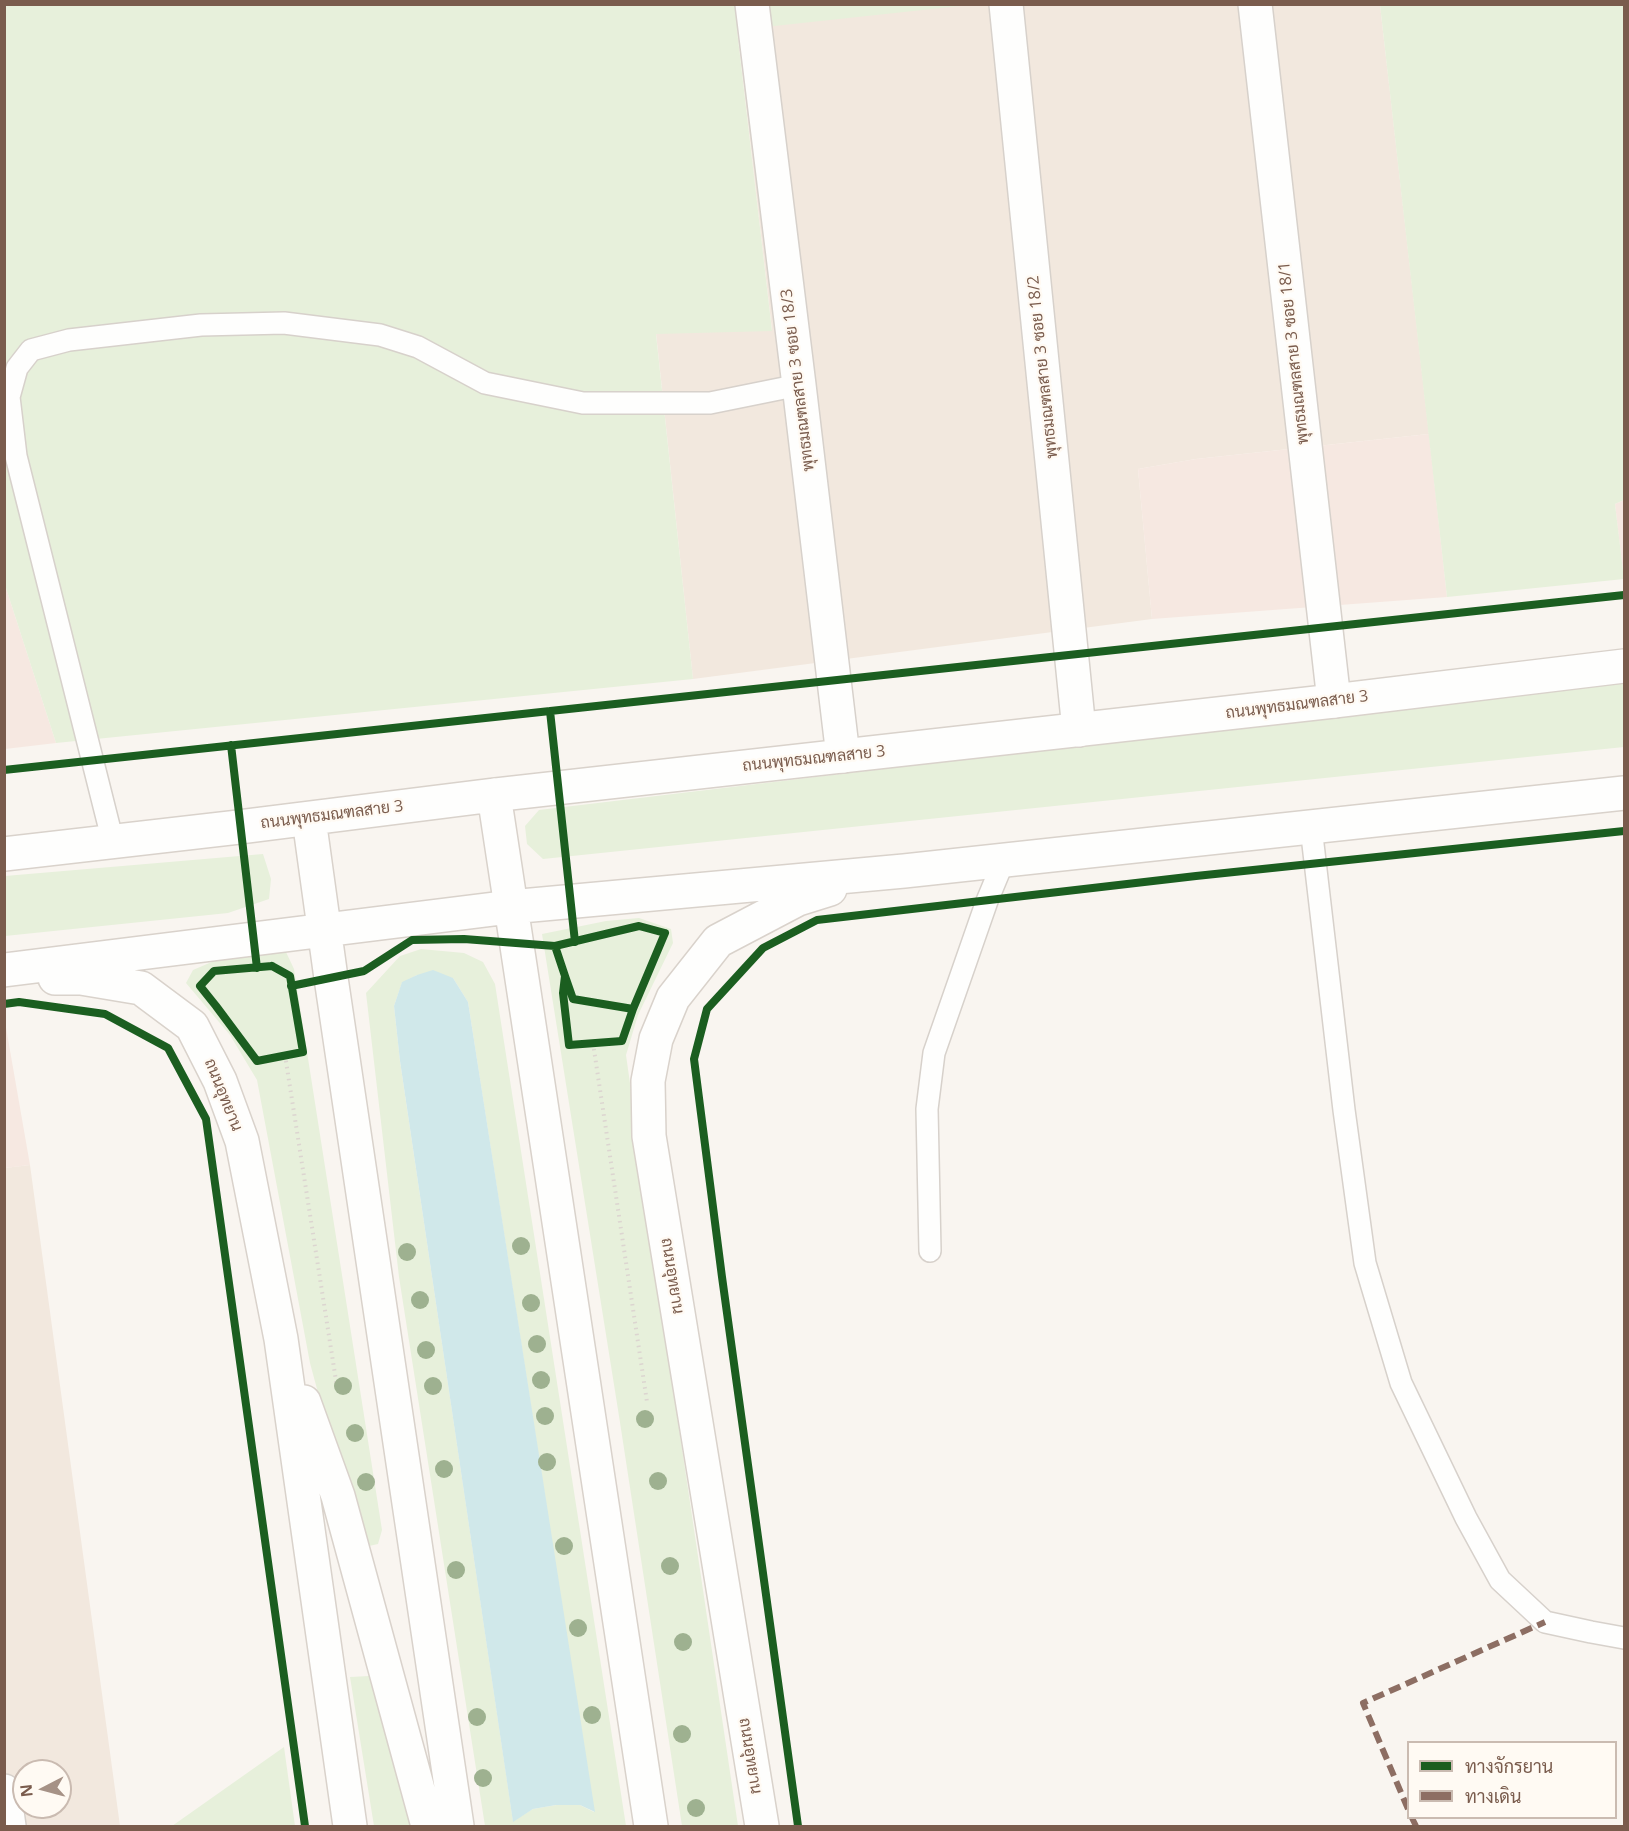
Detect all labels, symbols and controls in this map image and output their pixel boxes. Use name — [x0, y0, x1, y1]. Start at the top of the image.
street label: พุทธมณฑลสาย 3 ซอย 18/1 — [1275, 261, 1313, 445]
street label: พุทธมณฑลสาย 3 ซอย 18/2 — [1024, 275, 1062, 459]
street label: พุทธมณฑลสาย 3 ซอย 18/3 — [777, 288, 819, 472]
street label: ถนนพุทธมณฑลสาย 3 — [1225, 687, 1369, 723]
street label: ถนนพุทธมณฑลสาย 3 — [742, 742, 886, 776]
street label: ถนนพุทธมณฑลสาย 3 — [260, 797, 404, 833]
street label: ถนนอุทยาน — [200, 1056, 246, 1134]
street label: ถนนอุทยาน — [657, 1237, 687, 1315]
street label: ถนนอุทยาน — [735, 1717, 765, 1795]
legend — [1407, 1741, 1617, 1819]
text: ทางจักรยาน — [1465, 1754, 1553, 1778]
north arrow — [12, 1759, 72, 1819]
text: N — [14, 1783, 38, 1798]
text: ทางเดิน — [1465, 1784, 1521, 1808]

